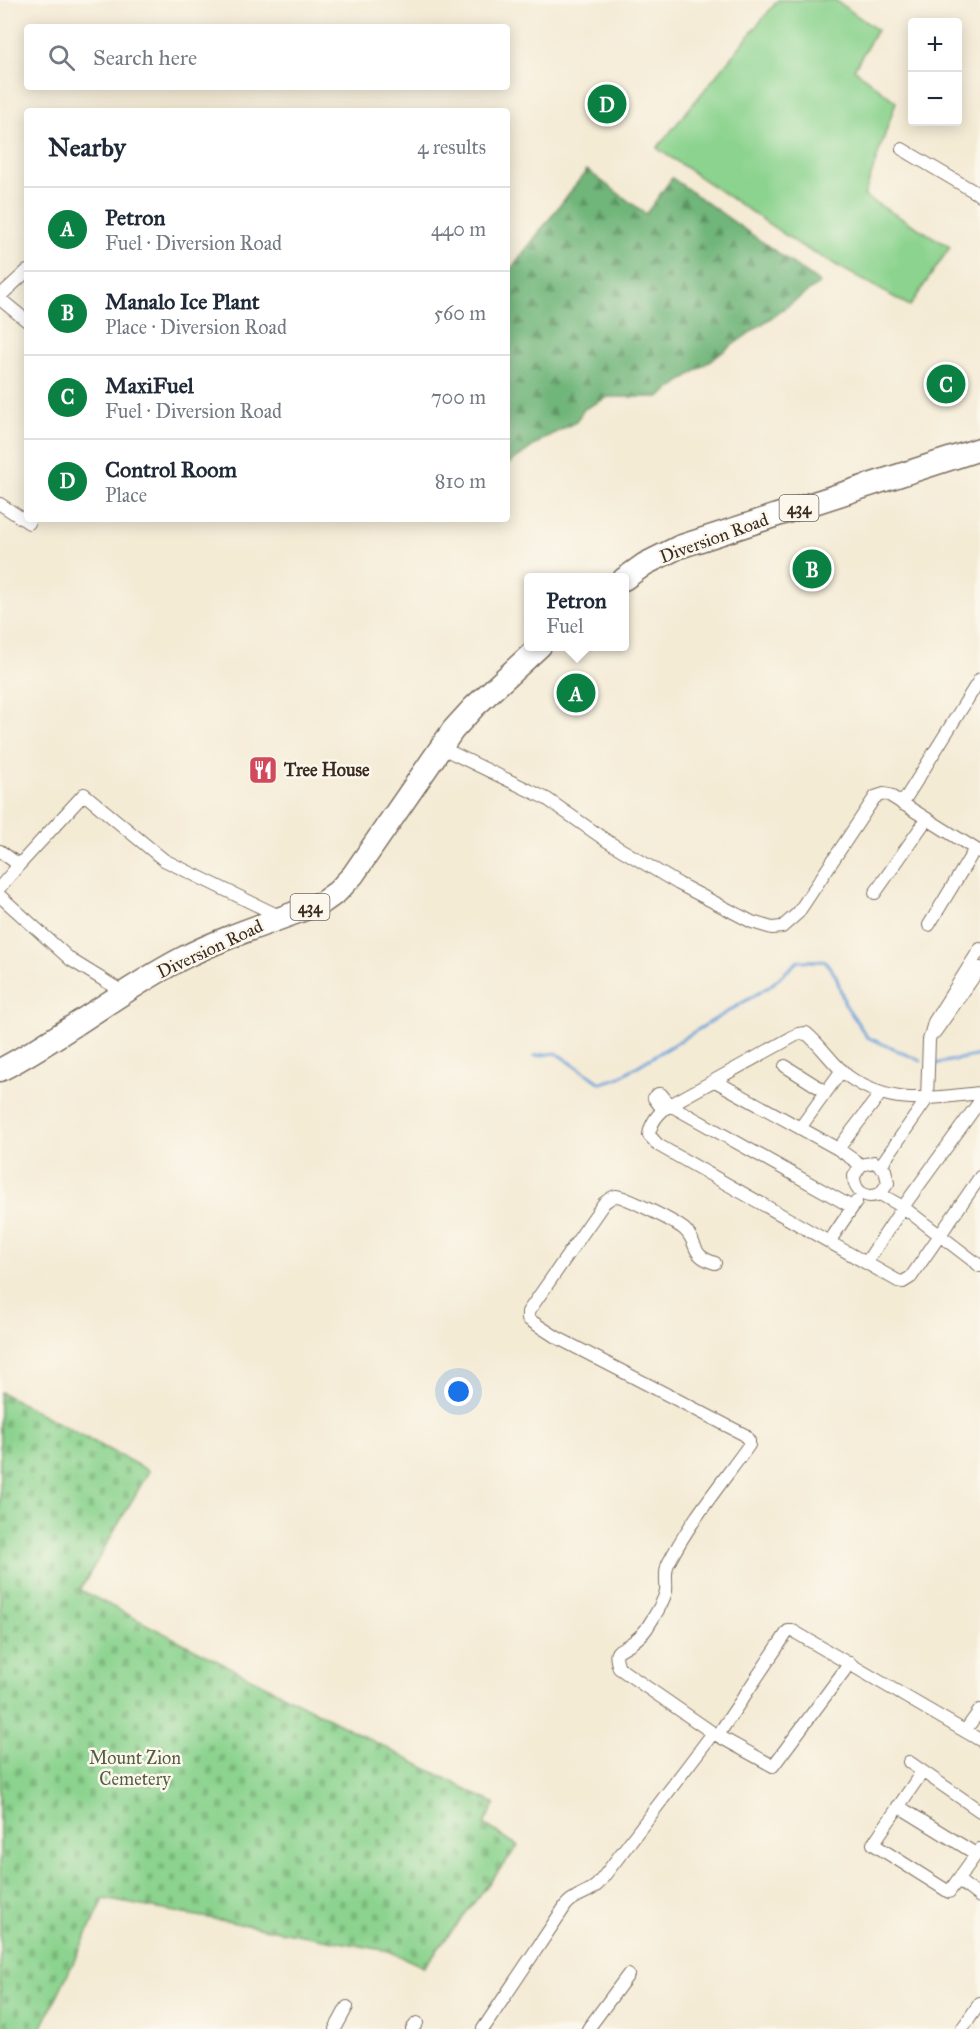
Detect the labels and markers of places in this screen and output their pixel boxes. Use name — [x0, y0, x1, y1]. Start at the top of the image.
pin: D — [588, 82, 626, 126]
pin: C — [926, 362, 966, 406]
pin: B — [792, 546, 832, 592]
pin: A — [556, 670, 596, 716]
restaurant icon: Tree House — [247, 754, 279, 786]
place label: Tree House — [283, 759, 370, 781]

